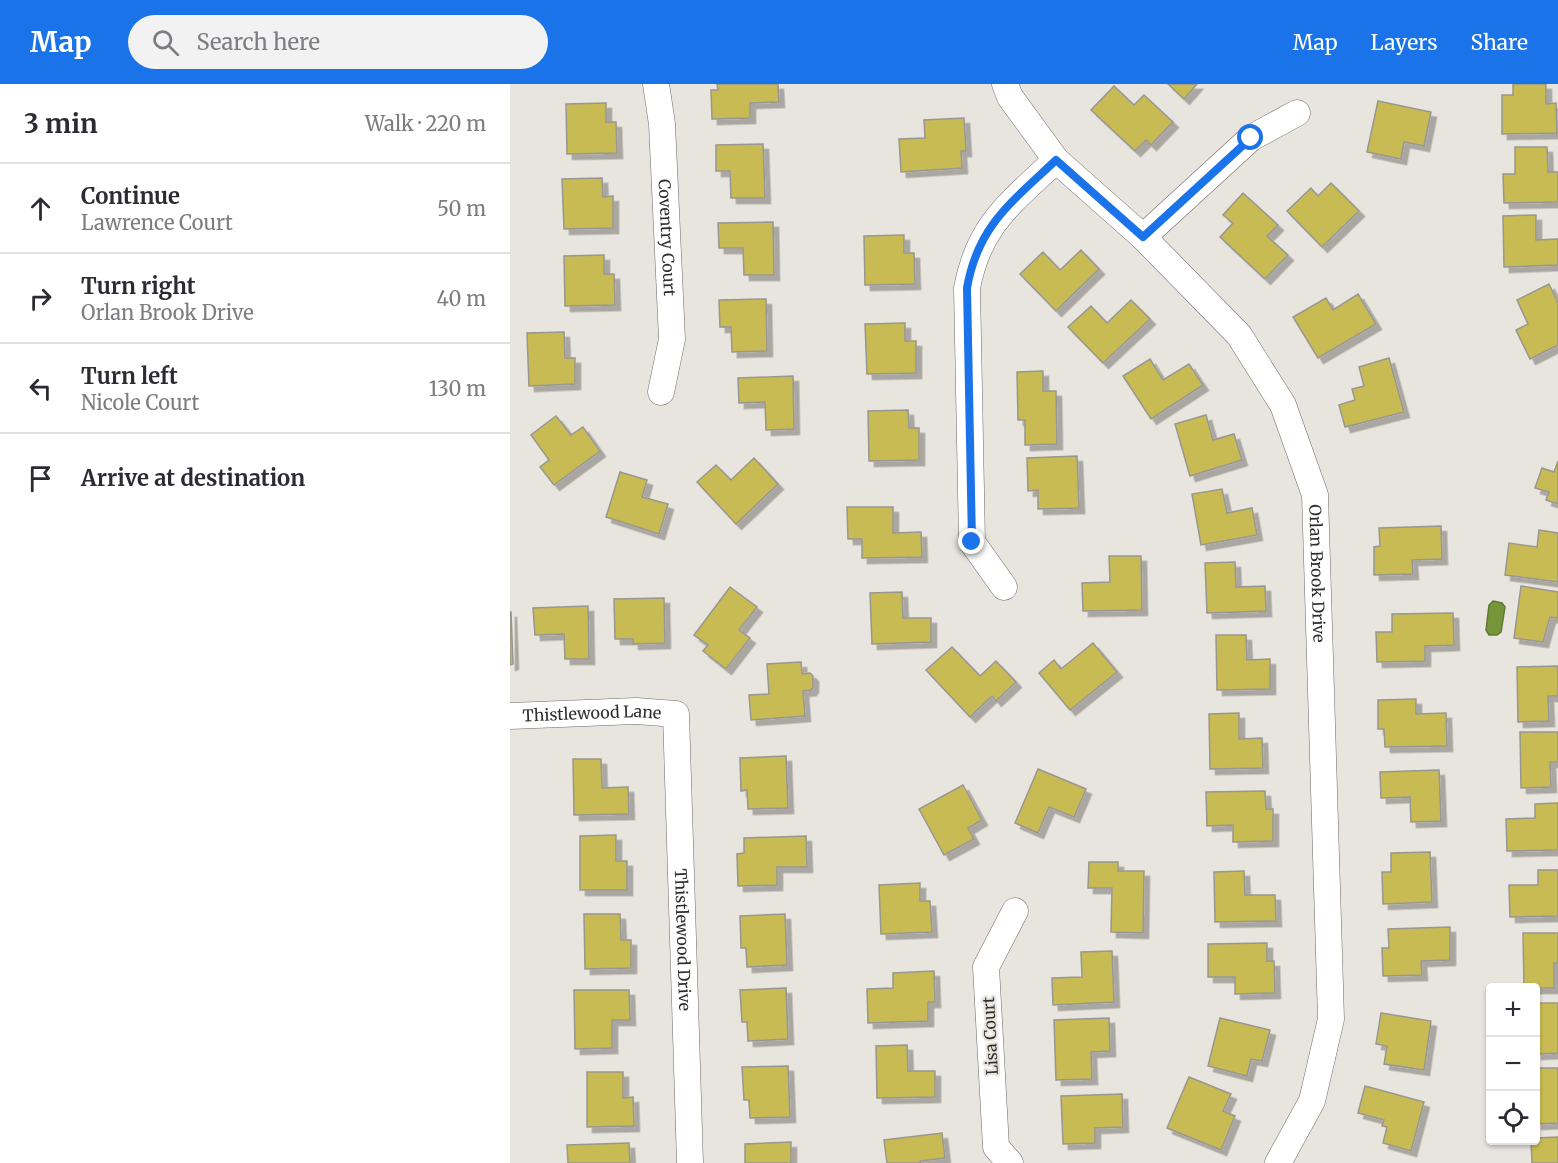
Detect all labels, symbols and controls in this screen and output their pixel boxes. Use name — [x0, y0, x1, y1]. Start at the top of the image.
search box — [128, 15, 548, 69]
text: Map — [30, 24, 92, 60]
icon: search — [149, 26, 182, 59]
text: Search here — [197, 28, 320, 56]
text: Map — [1293, 29, 1338, 56]
text: Layers — [1371, 29, 1438, 56]
text: Share — [1471, 29, 1528, 56]
text: 3 min — [24, 107, 98, 140]
text: Walk · 220 m — [365, 111, 486, 136]
route start — [1237, 124, 1263, 150]
street label: Coventry Court — [655, 178, 680, 297]
text: Continue — [81, 182, 180, 210]
icon: ahead — [24, 192, 57, 225]
text: 50 m — [437, 196, 486, 221]
text: Lawrence Court — [81, 210, 233, 235]
text: Turn right — [81, 272, 195, 300]
icon: right — [24, 282, 57, 315]
text: 40 m — [436, 286, 486, 311]
text: Orlan Brook Drive — [81, 300, 254, 325]
text: Turn left — [81, 362, 178, 390]
icon: left — [24, 372, 57, 405]
text: 130 m — [429, 376, 486, 401]
text: Nicole Court — [81, 390, 199, 415]
icon: arrive — [24, 462, 57, 495]
text: Arrive at destination — [81, 464, 305, 492]
street label: Orlan Brook Drive — [1305, 504, 1330, 643]
route end — [958, 528, 984, 554]
street label: Thistlewood Lane — [522, 701, 662, 725]
street label: Thistlewood Drive — [671, 868, 695, 1011]
map controls — [1486, 983, 1540, 1145]
button: + — [1486, 983, 1540, 1037]
street label: Lisa Court — [978, 996, 1002, 1076]
button: − — [1486, 1037, 1540, 1091]
button: locate — [1486, 1091, 1540, 1145]

